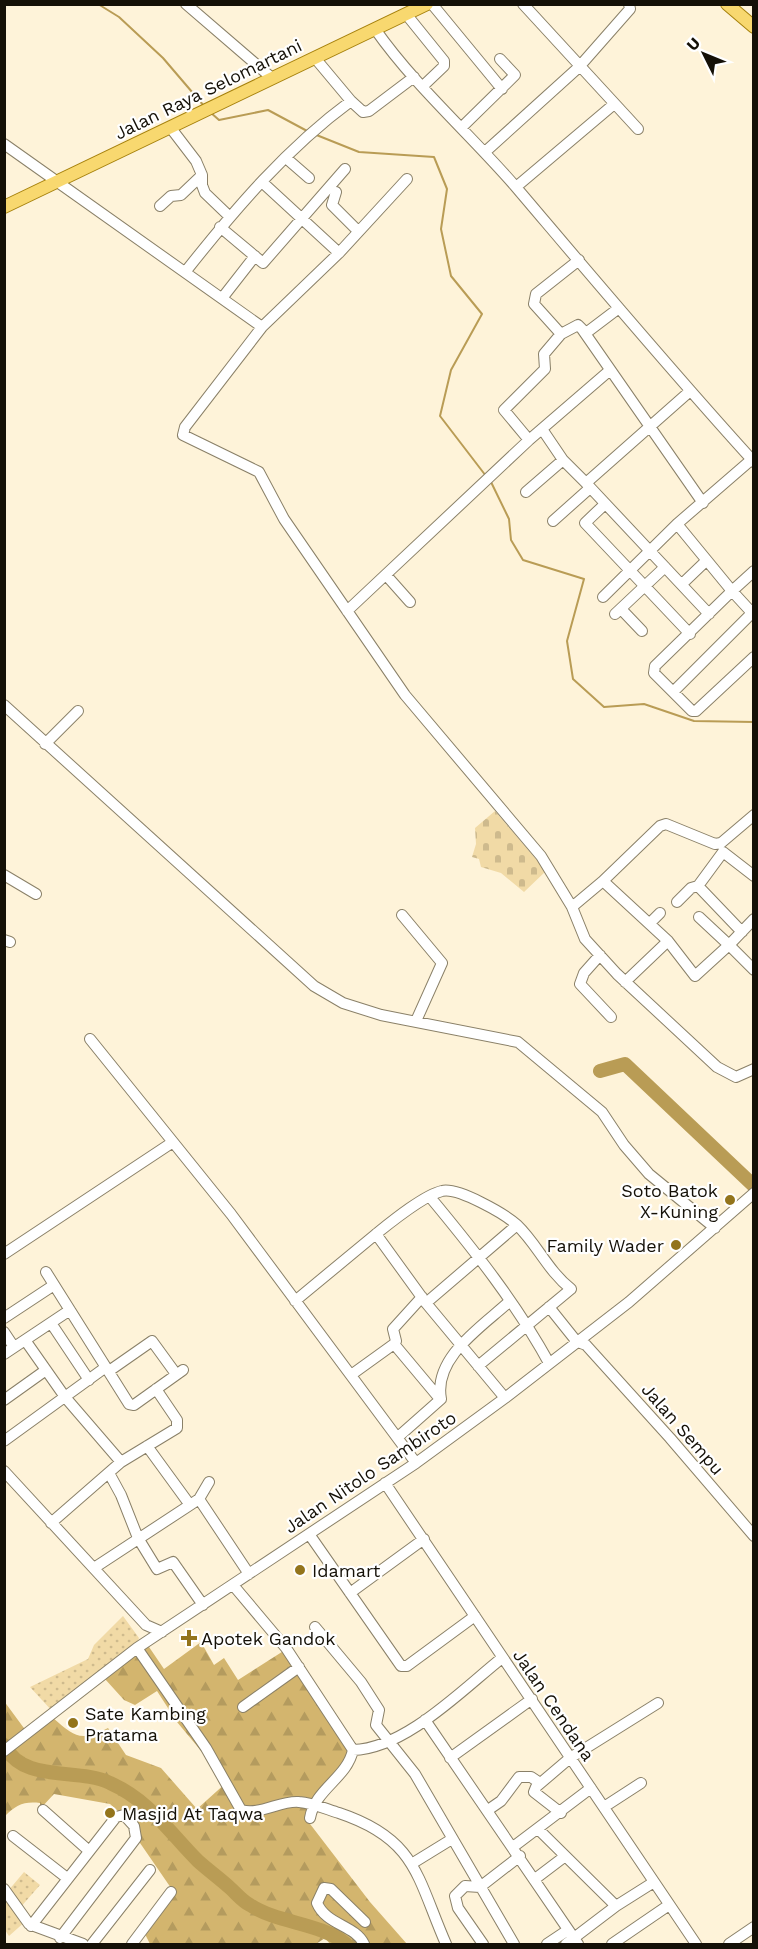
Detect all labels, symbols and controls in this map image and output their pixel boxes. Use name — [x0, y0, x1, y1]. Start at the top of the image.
north arrow — [674, 24, 734, 84]
text: U — [683, 33, 704, 55]
street label: Jalan Raya Selomartani — [111, 34, 305, 144]
place label: Soto Batok X-Kuning — [621, 1180, 718, 1222]
marker: Soto Batok X-Kuning — [723, 1193, 737, 1207]
place label: Family Wader — [546, 1235, 664, 1256]
marker: Family Wader — [669, 1238, 683, 1252]
street label: Jalan Sempu — [638, 1379, 728, 1479]
street label: Jalan Nitolo Sambiroto — [280, 1407, 460, 1537]
place label: Idamart — [312, 1560, 381, 1581]
marker: Idamart — [293, 1563, 307, 1577]
place label: Apotek Gandok — [201, 1628, 335, 1649]
marker: Apotek Gandok — [182, 1631, 196, 1645]
street label: Jalan Cendana — [509, 1645, 599, 1765]
place label: Sate Kambing Pratama — [85, 1703, 206, 1745]
marker: Sate Kambing Pratama — [66, 1716, 80, 1730]
place label: Masjid At Taqwa — [122, 1803, 263, 1824]
marker: Masjid At Taqwa — [103, 1806, 117, 1820]

